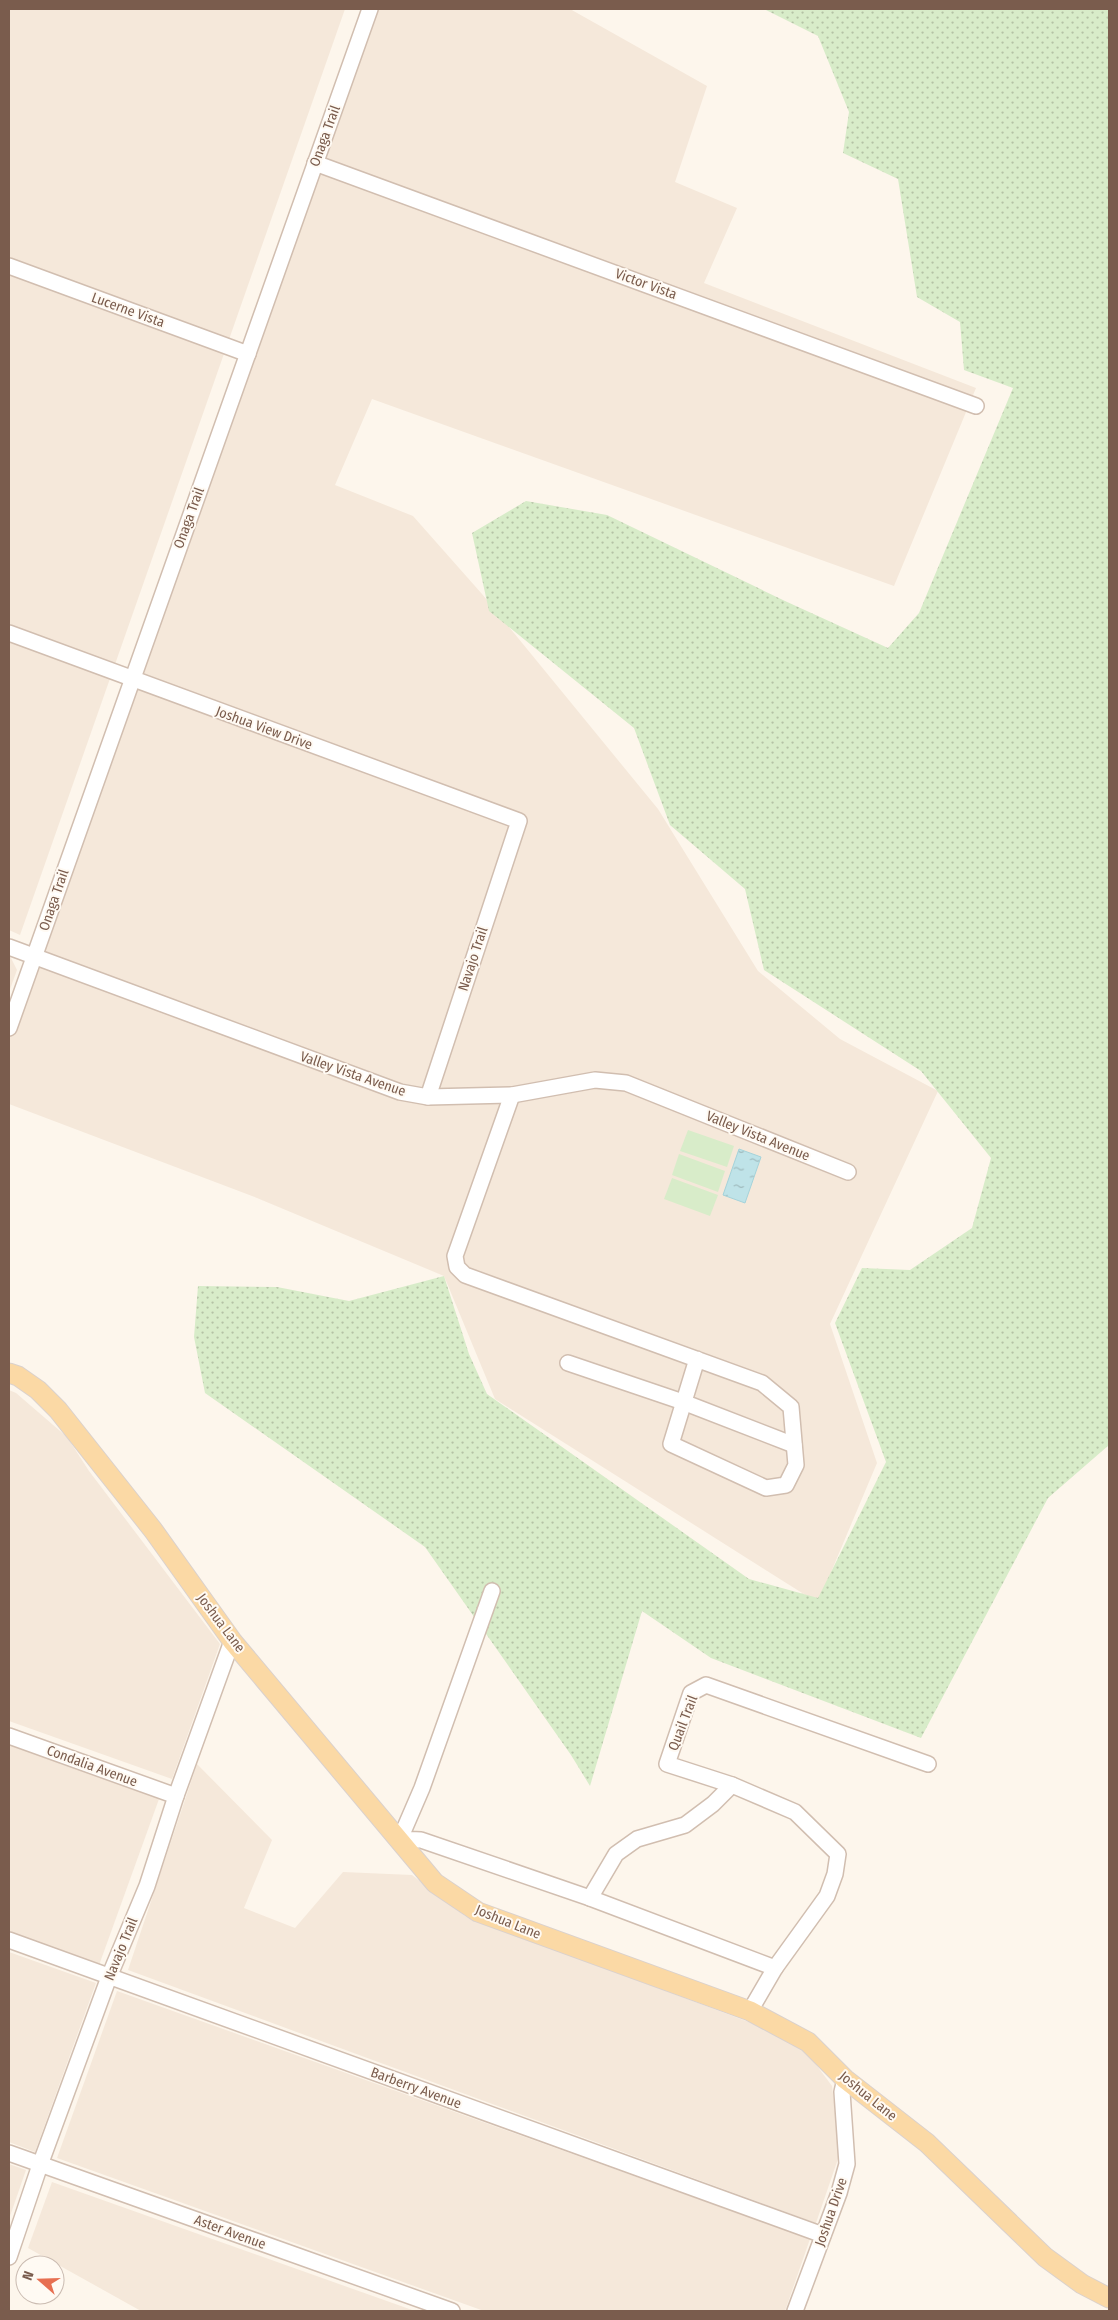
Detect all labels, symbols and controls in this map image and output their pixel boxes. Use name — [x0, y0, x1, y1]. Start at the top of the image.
street label: Onaga Trail — [306, 103, 344, 169]
street label: Victor Vista — [613, 265, 679, 303]
street label: Lucerne Vista — [89, 289, 167, 331]
street label: Onaga Trail — [170, 485, 208, 551]
street label: Joshua View Drive — [213, 703, 315, 753]
street label: Onaga Trail — [36, 867, 73, 933]
street label: Navajo Trail — [455, 924, 491, 993]
street label: Valley Vista Avenue — [298, 1048, 408, 1100]
street label: Valley Vista Avenue — [704, 1107, 812, 1165]
street label: Joshua Lane — [193, 1590, 249, 1656]
street label: Quail Trail — [665, 1693, 701, 1753]
street label: Condalia Avenue — [44, 1742, 140, 1790]
street label: Joshua Lane — [473, 1901, 543, 1943]
street label: Navajo Trail — [101, 1915, 141, 1983]
street label: Barberry Avenue — [368, 2064, 464, 2112]
street label: Joshua Lane — [836, 2068, 900, 2124]
street label: Joshua Drive — [811, 2175, 851, 2249]
street label: Aster Avenue — [192, 2211, 268, 2253]
north arrow — [15, 2255, 65, 2305]
text: N — [19, 2269, 38, 2283]

